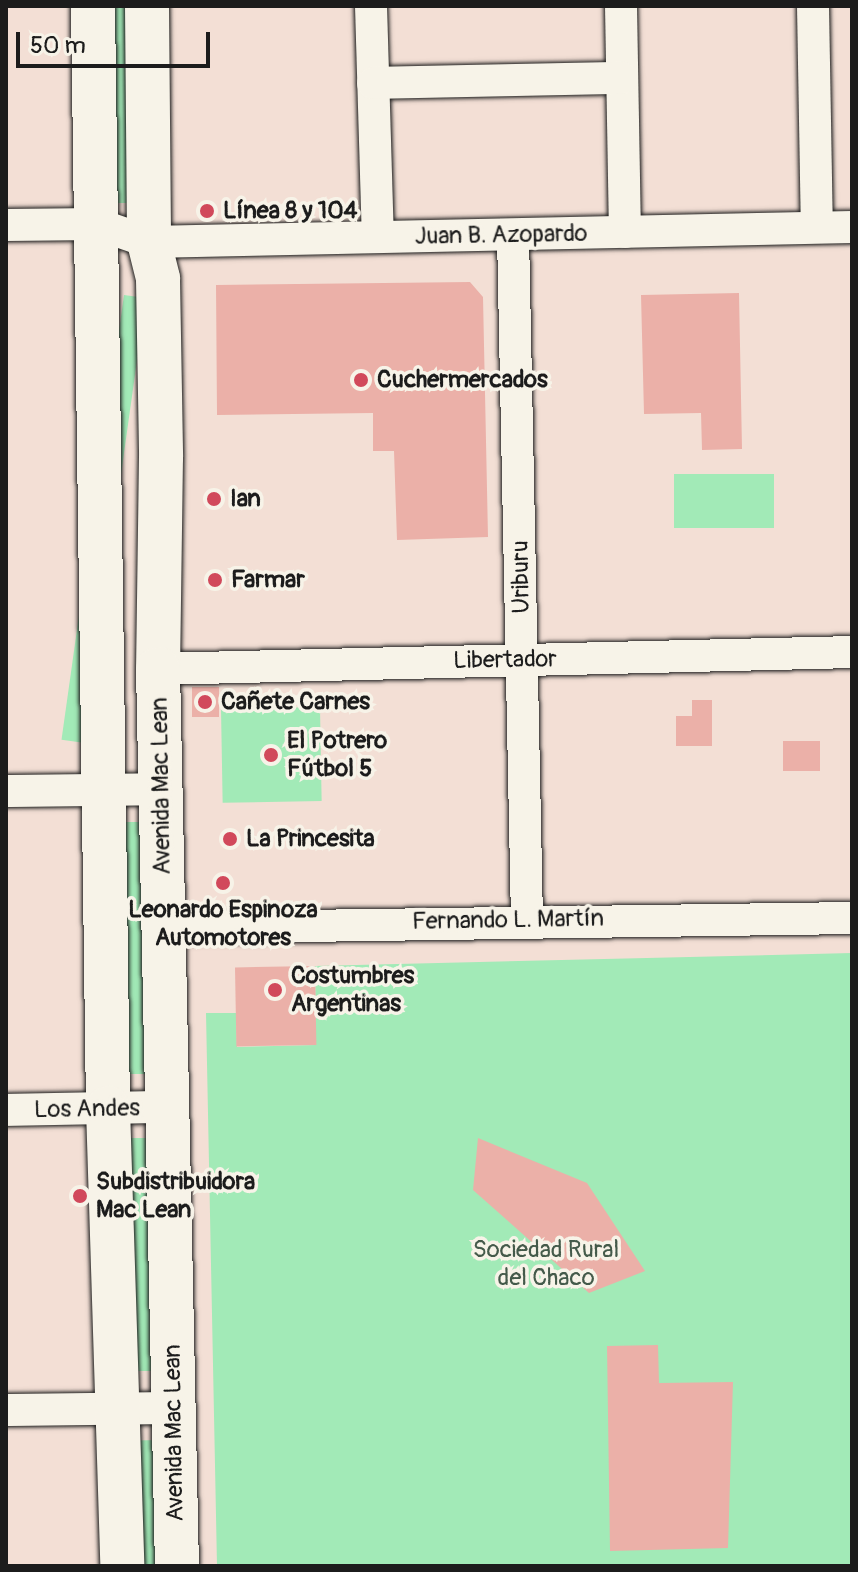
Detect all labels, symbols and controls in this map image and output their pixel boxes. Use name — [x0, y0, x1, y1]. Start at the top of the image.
scale bar — [20, 16, 214, 66]
text: 50 m — [30, 31, 86, 60]
place label: Línea 8 y 104 — [223, 197, 357, 225]
marker: Línea 8 y 104 — [198, 202, 216, 220]
street label: Juan B. Azopardo — [414, 219, 588, 251]
place label: Cuchermercados — [377, 366, 548, 394]
marker: Cuchermercados — [352, 371, 370, 389]
place label: Ian — [230, 485, 261, 513]
marker: Ian — [205, 490, 223, 508]
street label: Uriburu — [506, 540, 536, 614]
place label: Farmar — [231, 566, 305, 594]
marker: Farmar — [206, 571, 224, 589]
street label: Libertador — [453, 645, 557, 675]
place label: Cañete Carnes — [221, 688, 370, 716]
marker: Cañete Carnes — [196, 693, 214, 711]
street label: Avenida Mac Lean — [145, 697, 177, 875]
place label: El Potrero Fútbol 5 — [287, 727, 387, 783]
marker: El Potrero Fútbol 5 — [262, 746, 280, 764]
place label: La Princesita — [246, 825, 375, 853]
marker: La Princesita — [221, 830, 239, 848]
marker: Leonardo Espinoza Automotores — [214, 874, 232, 892]
place label: Leonardo Espinoza Automotores — [128, 896, 318, 952]
street label: Fernando L. Martín — [412, 904, 604, 936]
place label: Costumbres Argentinas — [291, 962, 414, 1018]
marker: Costumbres Argentinas — [266, 981, 284, 999]
street label: Los Andes — [34, 1094, 140, 1124]
place label: Subdistribuidora Mac Lean — [96, 1168, 255, 1224]
marker: Subdistribuidora Mac Lean — [71, 1187, 89, 1205]
park label: Sociedad Rural del Chaco — [473, 1236, 619, 1292]
street label: Avenida Mac Lean — [158, 1344, 190, 1522]

